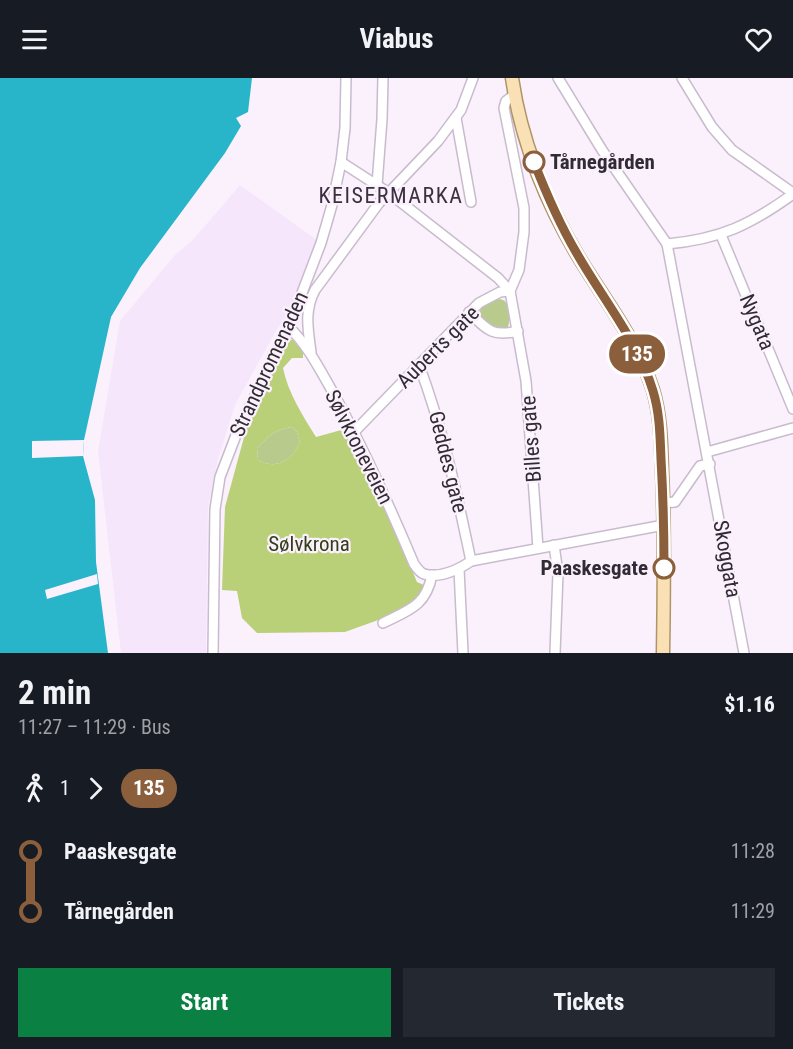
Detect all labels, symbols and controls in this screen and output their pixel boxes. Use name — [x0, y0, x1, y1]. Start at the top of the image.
icon: menu — [18, 23, 51, 56]
text: Viabus — [359, 23, 434, 55]
icon: heart — [742, 23, 775, 56]
place label: Tårnegården — [550, 150, 655, 174]
marker: Tårnegården — [523, 151, 545, 173]
district label: KEISERMARKA — [319, 183, 463, 208]
street label: Strandpromenaden — [225, 288, 313, 440]
street label: Nygata — [735, 290, 779, 354]
street label: Auberts gate — [392, 301, 484, 393]
line badge: 135 — [602, 334, 672, 374]
text: 135 — [621, 342, 653, 366]
street label: Sølvkroneveien — [320, 386, 398, 508]
street label: Billes gate — [516, 395, 546, 483]
street label: Geddes gate — [424, 409, 472, 515]
street label: Skoggata — [708, 519, 746, 599]
park label: Sølvkrona — [268, 532, 350, 556]
place label: Paaskesgate — [540, 556, 648, 580]
marker: Paaskesgate — [653, 557, 675, 579]
text: 2 min — [18, 673, 91, 712]
text: $1.16 — [724, 692, 775, 717]
text: 11:27 – 11:29 · Bus — [18, 715, 171, 739]
icon: walk — [18, 772, 51, 805]
icon: forward — [79, 772, 112, 805]
text: 1 — [60, 776, 70, 800]
text: 135 — [133, 776, 165, 800]
text: Paaskesgate — [64, 839, 177, 864]
text: 11:28 — [731, 839, 775, 863]
text: Tårnegården — [64, 899, 174, 924]
text: 11:29 — [731, 899, 775, 923]
button: Start — [18, 968, 391, 1037]
button: Tickets — [403, 968, 775, 1037]

